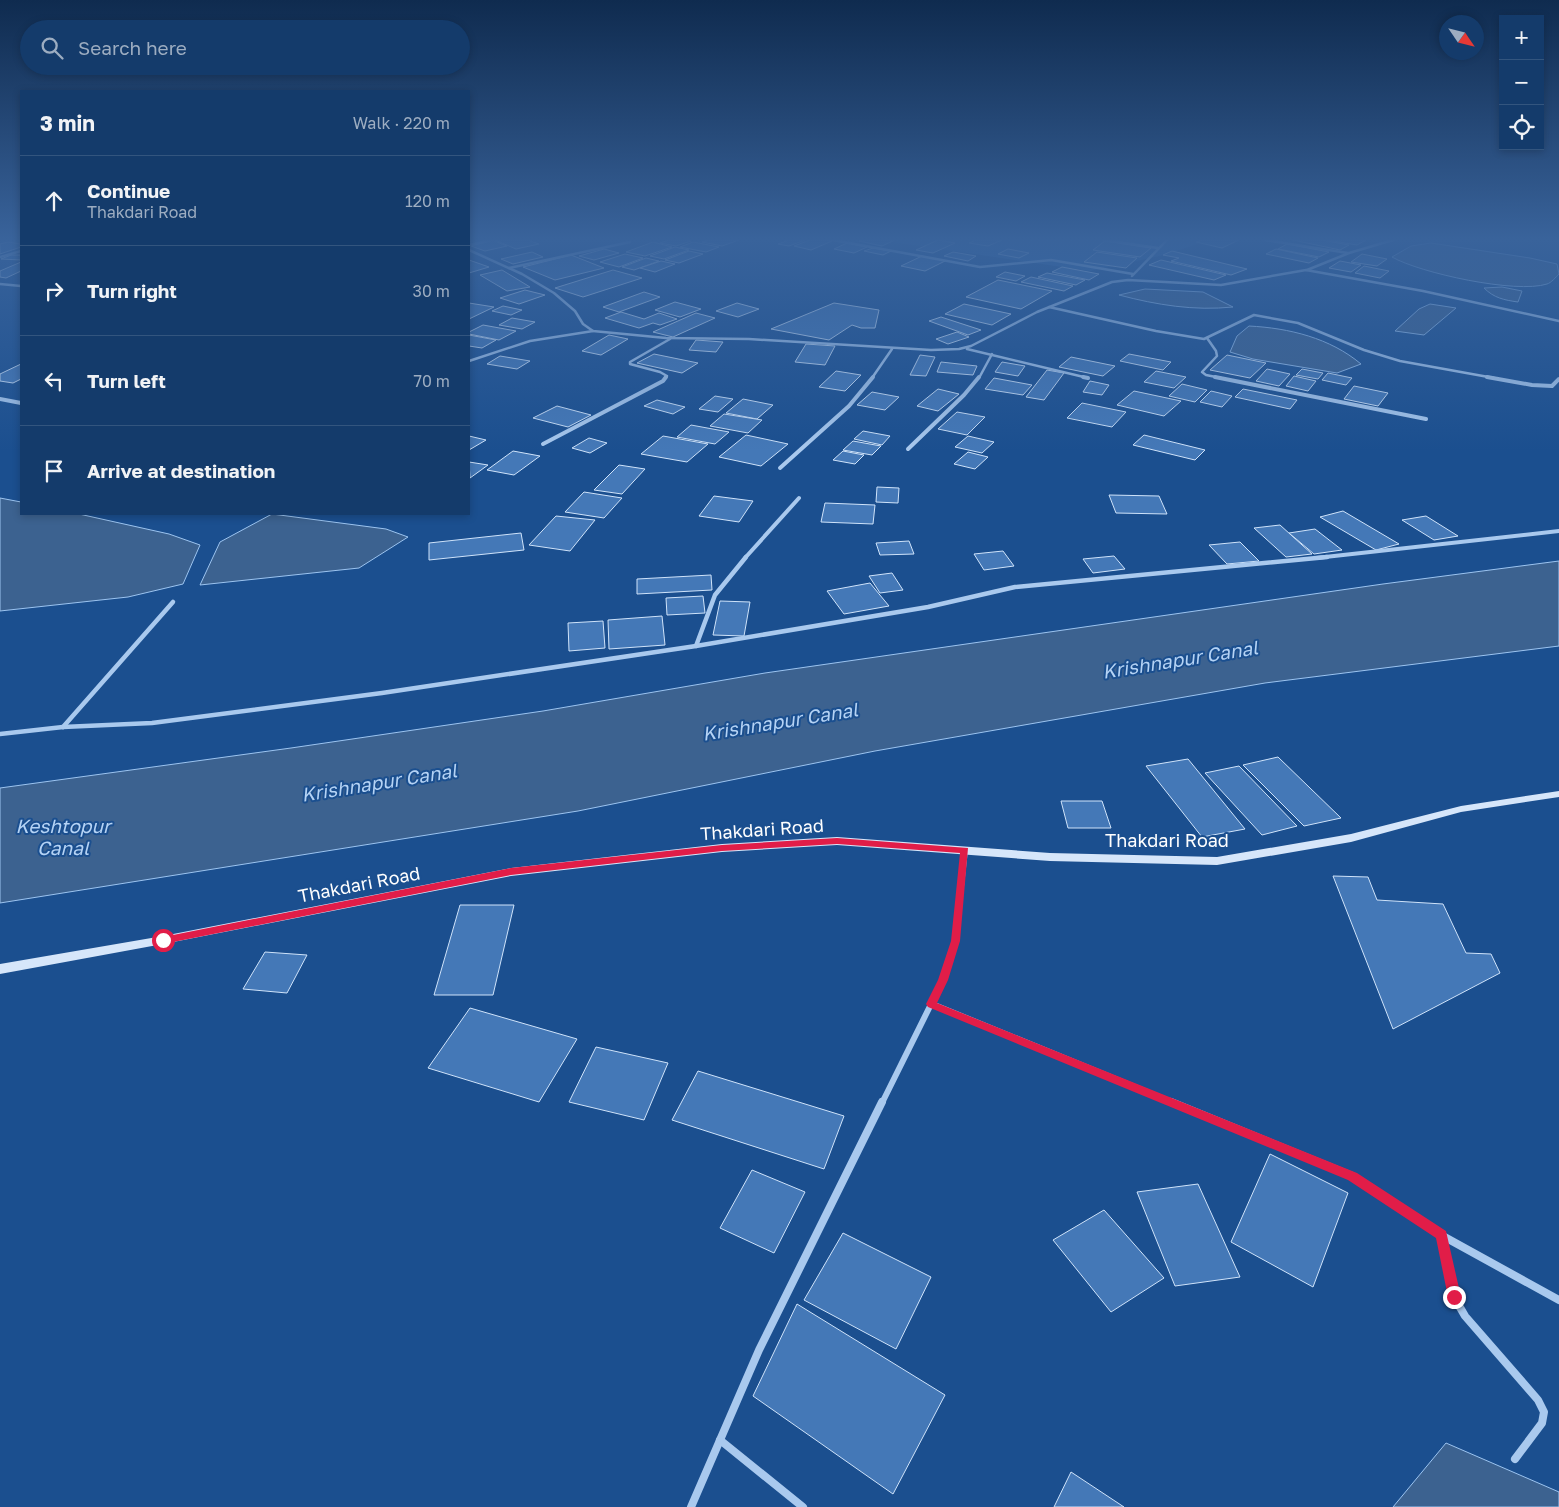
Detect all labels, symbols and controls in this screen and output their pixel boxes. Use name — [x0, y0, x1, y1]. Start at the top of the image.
north arrow — [1439, 15, 1484, 60]
map controls — [1499, 15, 1544, 150]
button: + — [1499, 15, 1544, 60]
search box — [20, 20, 470, 75]
icon: search — [38, 34, 66, 62]
text: Search here — [78, 36, 187, 59]
button: − — [1499, 60, 1544, 105]
button: locate — [1499, 105, 1544, 150]
text: 3 min — [40, 110, 95, 136]
text: Walk · 220 m — [353, 113, 450, 133]
text: Continue — [87, 179, 170, 202]
icon: ahead — [40, 187, 68, 215]
text: 120 m — [405, 191, 450, 211]
text: Thakdari Road — [87, 202, 197, 222]
icon: right — [40, 277, 68, 305]
text: Turn right — [87, 279, 177, 302]
text: 30 m — [413, 281, 450, 301]
icon: left — [40, 367, 68, 395]
text: Turn left — [87, 369, 166, 392]
text: 70 m — [413, 371, 450, 391]
icon: arrive — [40, 457, 68, 485]
text: Arrive at destination — [87, 459, 275, 482]
water label: Krishnapur Canal — [1101, 635, 1260, 683]
water label: Krishnapur Canal — [701, 697, 860, 745]
water label: Krishnapur Canal — [300, 758, 459, 806]
water label: Keshtopur Canal — [16, 814, 113, 859]
street label: Thakdari Road — [699, 814, 825, 844]
street label: Thakdari Road — [1105, 829, 1229, 851]
street label: Thakdari Road — [296, 861, 422, 907]
route start — [152, 929, 175, 952]
route end — [1443, 1286, 1466, 1309]

